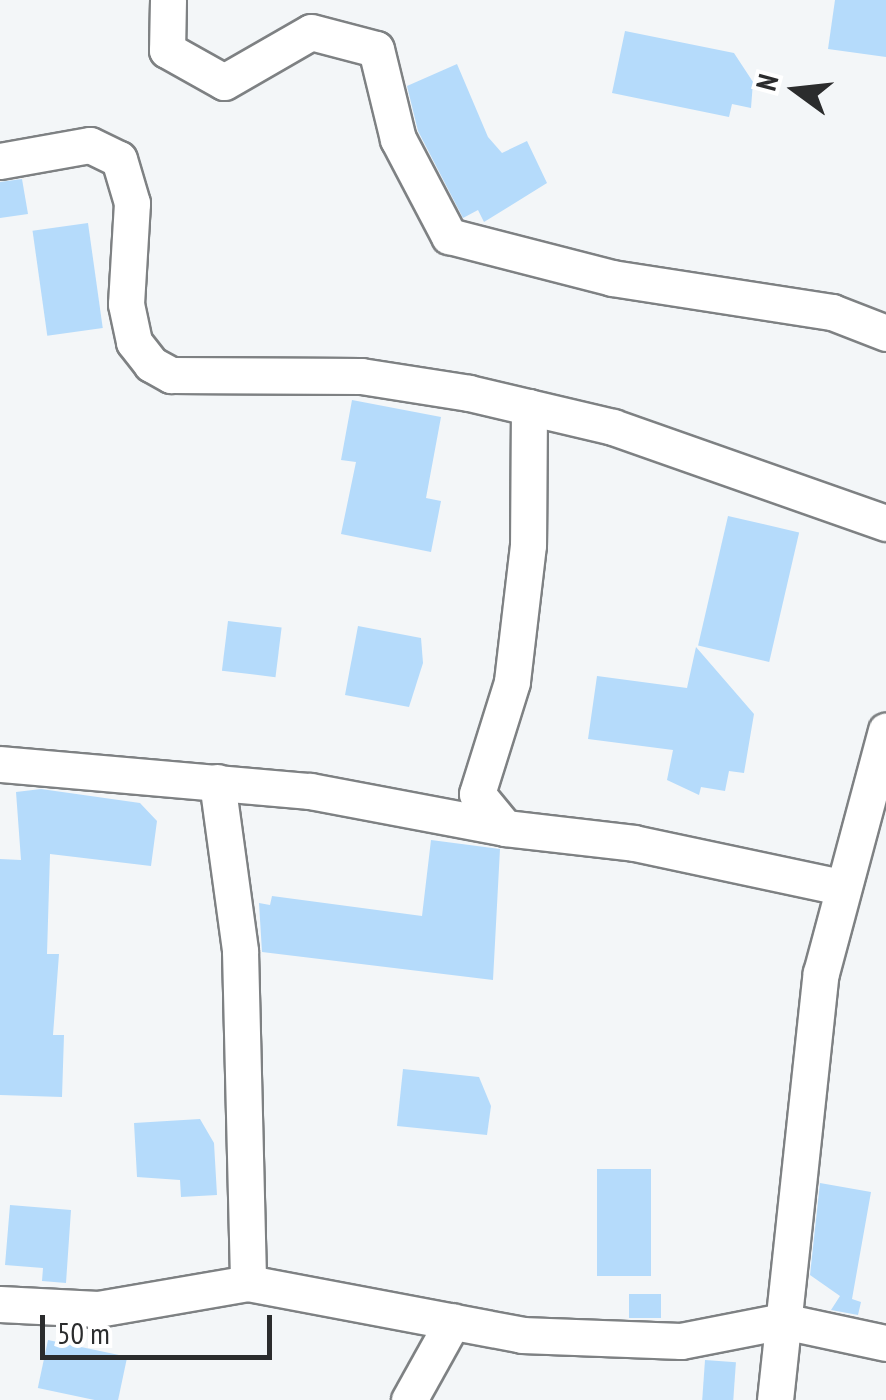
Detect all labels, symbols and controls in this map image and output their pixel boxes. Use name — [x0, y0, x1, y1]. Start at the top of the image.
north arrow — [746, 40, 846, 140]
text: N — [747, 70, 786, 94]
scale bar — [45, 1295, 278, 1357]
text: 50 m — [57, 1313, 110, 1352]

